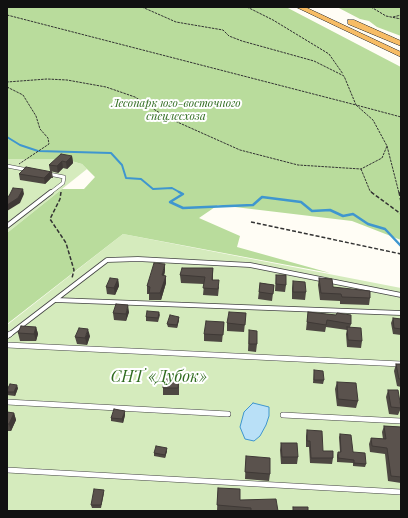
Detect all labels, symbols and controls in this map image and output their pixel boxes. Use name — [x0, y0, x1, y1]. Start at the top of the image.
park label: Лесопарк юго-восточного спецлесхоза — [111, 97, 241, 123]
park label: СНТ «Дубок» — [111, 367, 207, 387]

